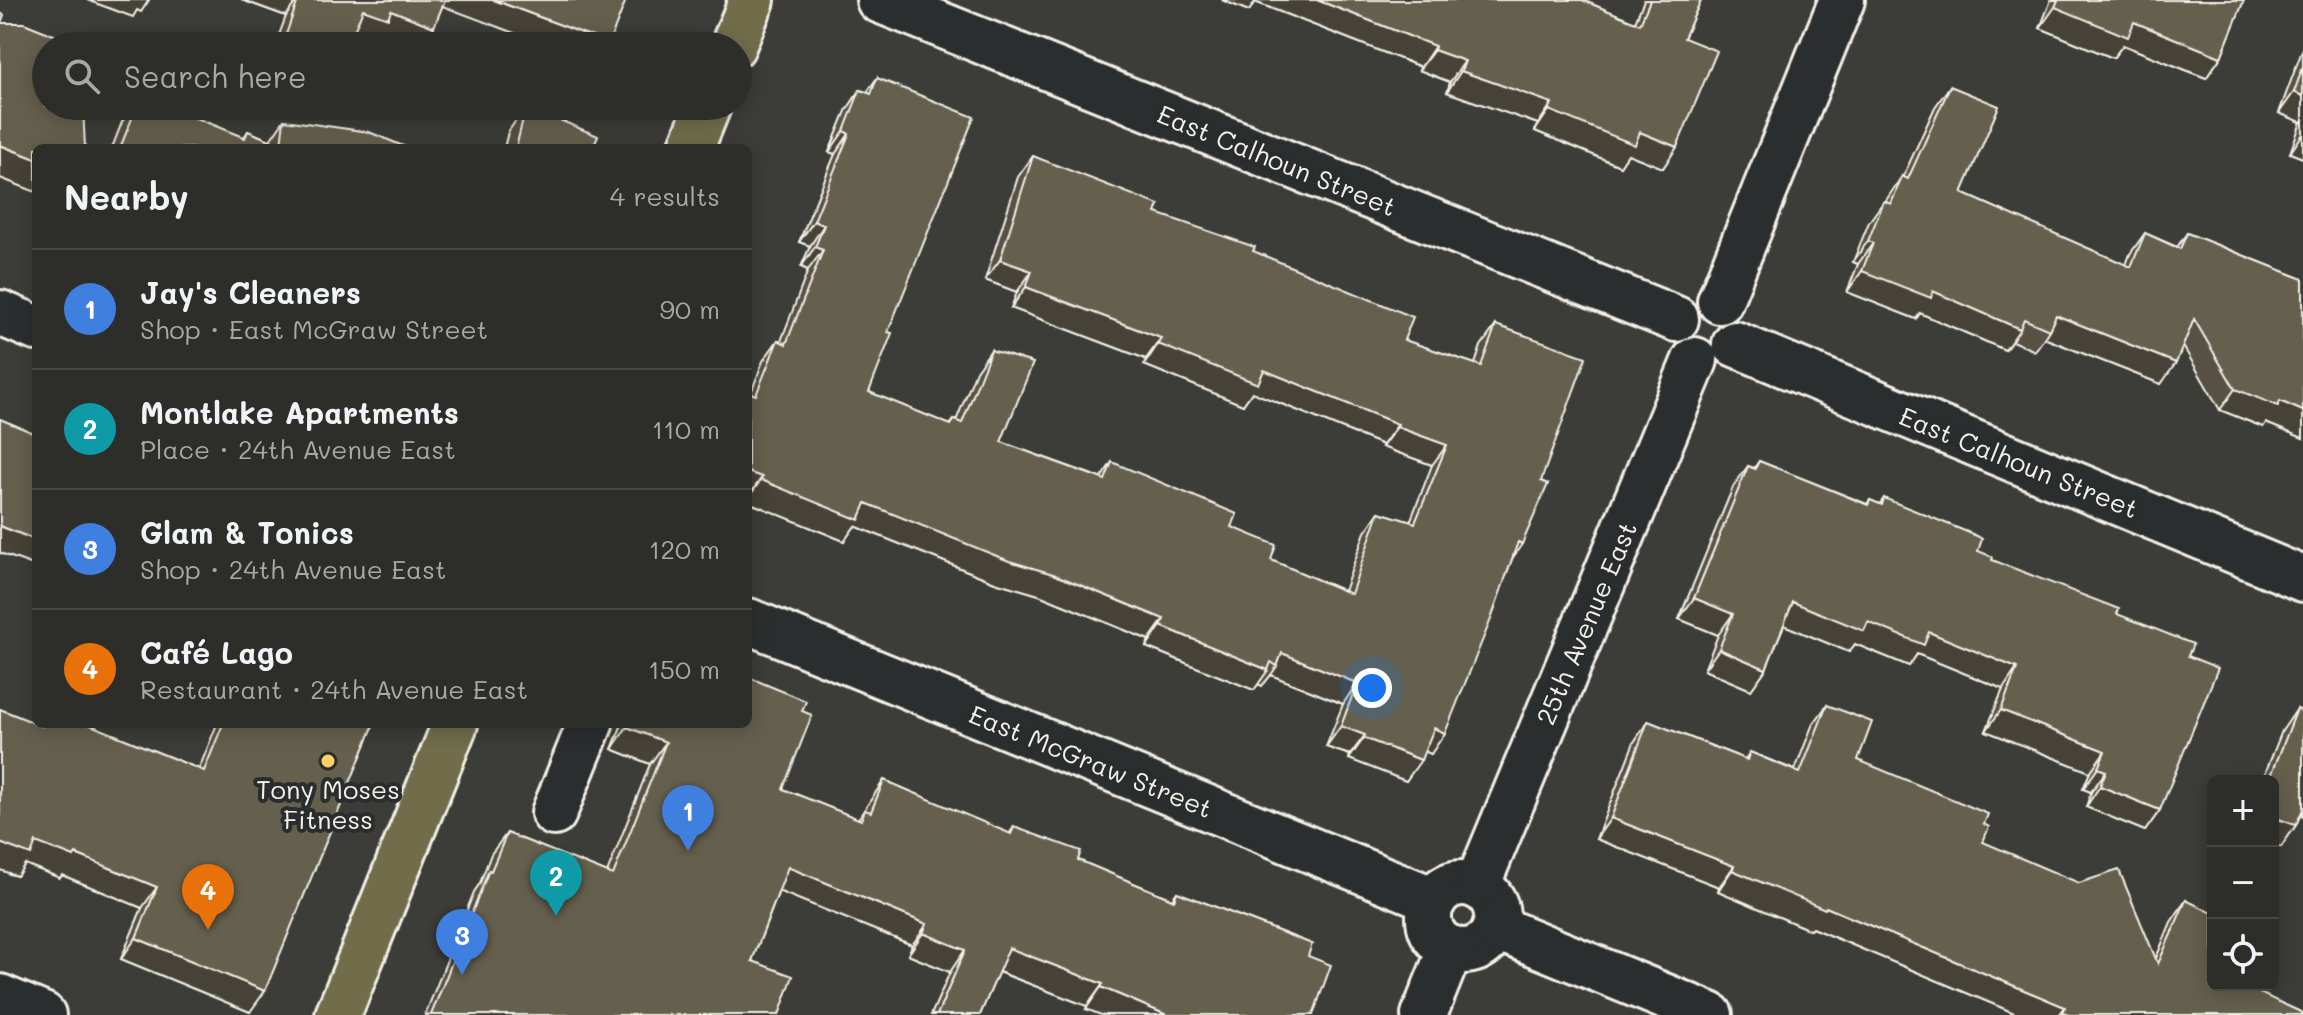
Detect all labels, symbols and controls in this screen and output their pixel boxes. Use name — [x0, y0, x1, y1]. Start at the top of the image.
search box — [32, 32, 752, 120]
icon: search — [60, 54, 104, 98]
text: Search here — [124, 56, 307, 96]
street label: East Calhoun Street — [1153, 97, 1401, 223]
text: Nearby — [64, 174, 189, 219]
text: 4 results — [610, 179, 720, 213]
text: Jay's Cleaners — [140, 272, 361, 312]
text: 1 — [84, 292, 96, 326]
text: 90 m — [660, 292, 720, 326]
text: Shop · East McGraw Street — [140, 312, 488, 346]
text: Montlake Apartments — [140, 392, 459, 432]
street label: East Calhoun Street — [1895, 399, 2143, 525]
text: 2 — [83, 412, 97, 446]
text: 110 m — [652, 412, 720, 446]
text: Place · 24th Avenue East — [140, 432, 456, 466]
text: Glam & Tonics — [140, 512, 354, 552]
street label: 25th Avenue East — [1528, 516, 1644, 730]
text: 3 — [82, 532, 98, 566]
text: 120 m — [649, 532, 720, 566]
text: Shop · 24th Avenue East — [140, 552, 446, 586]
text: Café Lago — [140, 632, 293, 672]
text: 4 — [82, 652, 98, 686]
text: 150 m — [648, 652, 720, 686]
your location — [1352, 668, 1392, 708]
text: Restaurant · 24th Avenue East — [140, 672, 528, 706]
street label: East McGraw Street — [964, 697, 1218, 825]
marker: Tony Moses Fitness — [319, 752, 337, 770]
place label: Tony Moses Fitness — [256, 772, 400, 836]
map controls — [2207, 775, 2279, 991]
button: + — [2207, 775, 2279, 847]
pin: 1 — [662, 785, 714, 851]
button: − — [2207, 847, 2279, 919]
pin: 2 — [530, 850, 582, 916]
pin: 4 — [182, 864, 234, 930]
pin: 3 — [436, 909, 488, 975]
button: locate — [2207, 919, 2279, 991]

